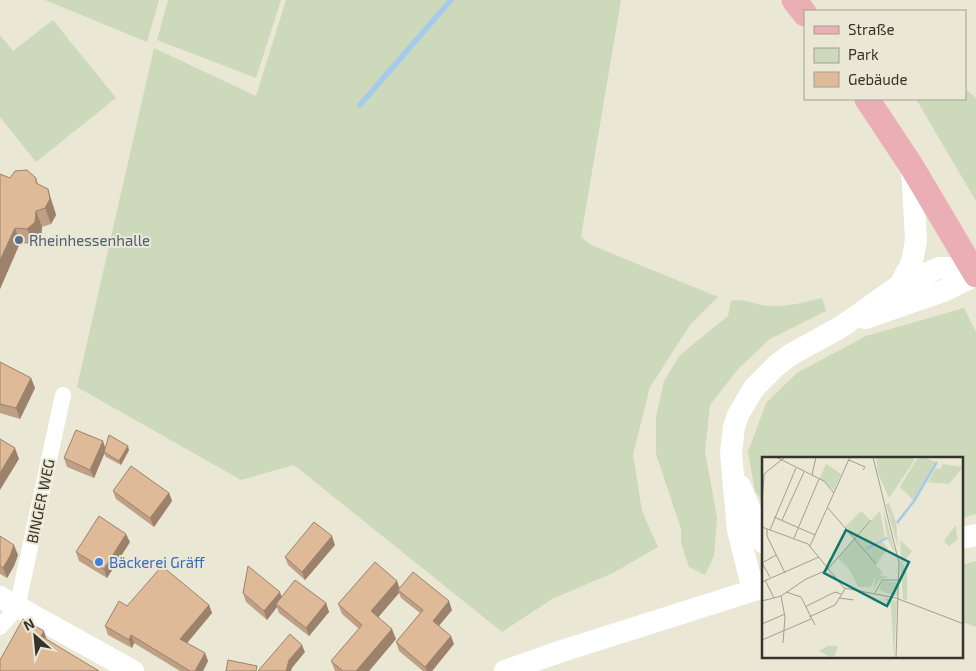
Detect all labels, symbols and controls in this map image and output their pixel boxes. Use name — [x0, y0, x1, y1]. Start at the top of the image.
legend — [804, 10, 966, 100]
text: Straße — [848, 20, 894, 38]
text: Park — [848, 45, 879, 63]
text: Gebäude — [848, 70, 907, 88]
place label: Rheinhessenhalle — [29, 231, 150, 249]
marker: Rheinhessenhalle — [13, 234, 25, 246]
street label: BINGER WEG — [22, 457, 58, 545]
inset map — [762, 457, 964, 658]
place label: Bäckerei Gräff — [109, 553, 205, 571]
marker: Bäckerei Gräff — [93, 556, 105, 568]
north arrow — [10, 611, 60, 661]
text: N — [21, 614, 37, 634]

